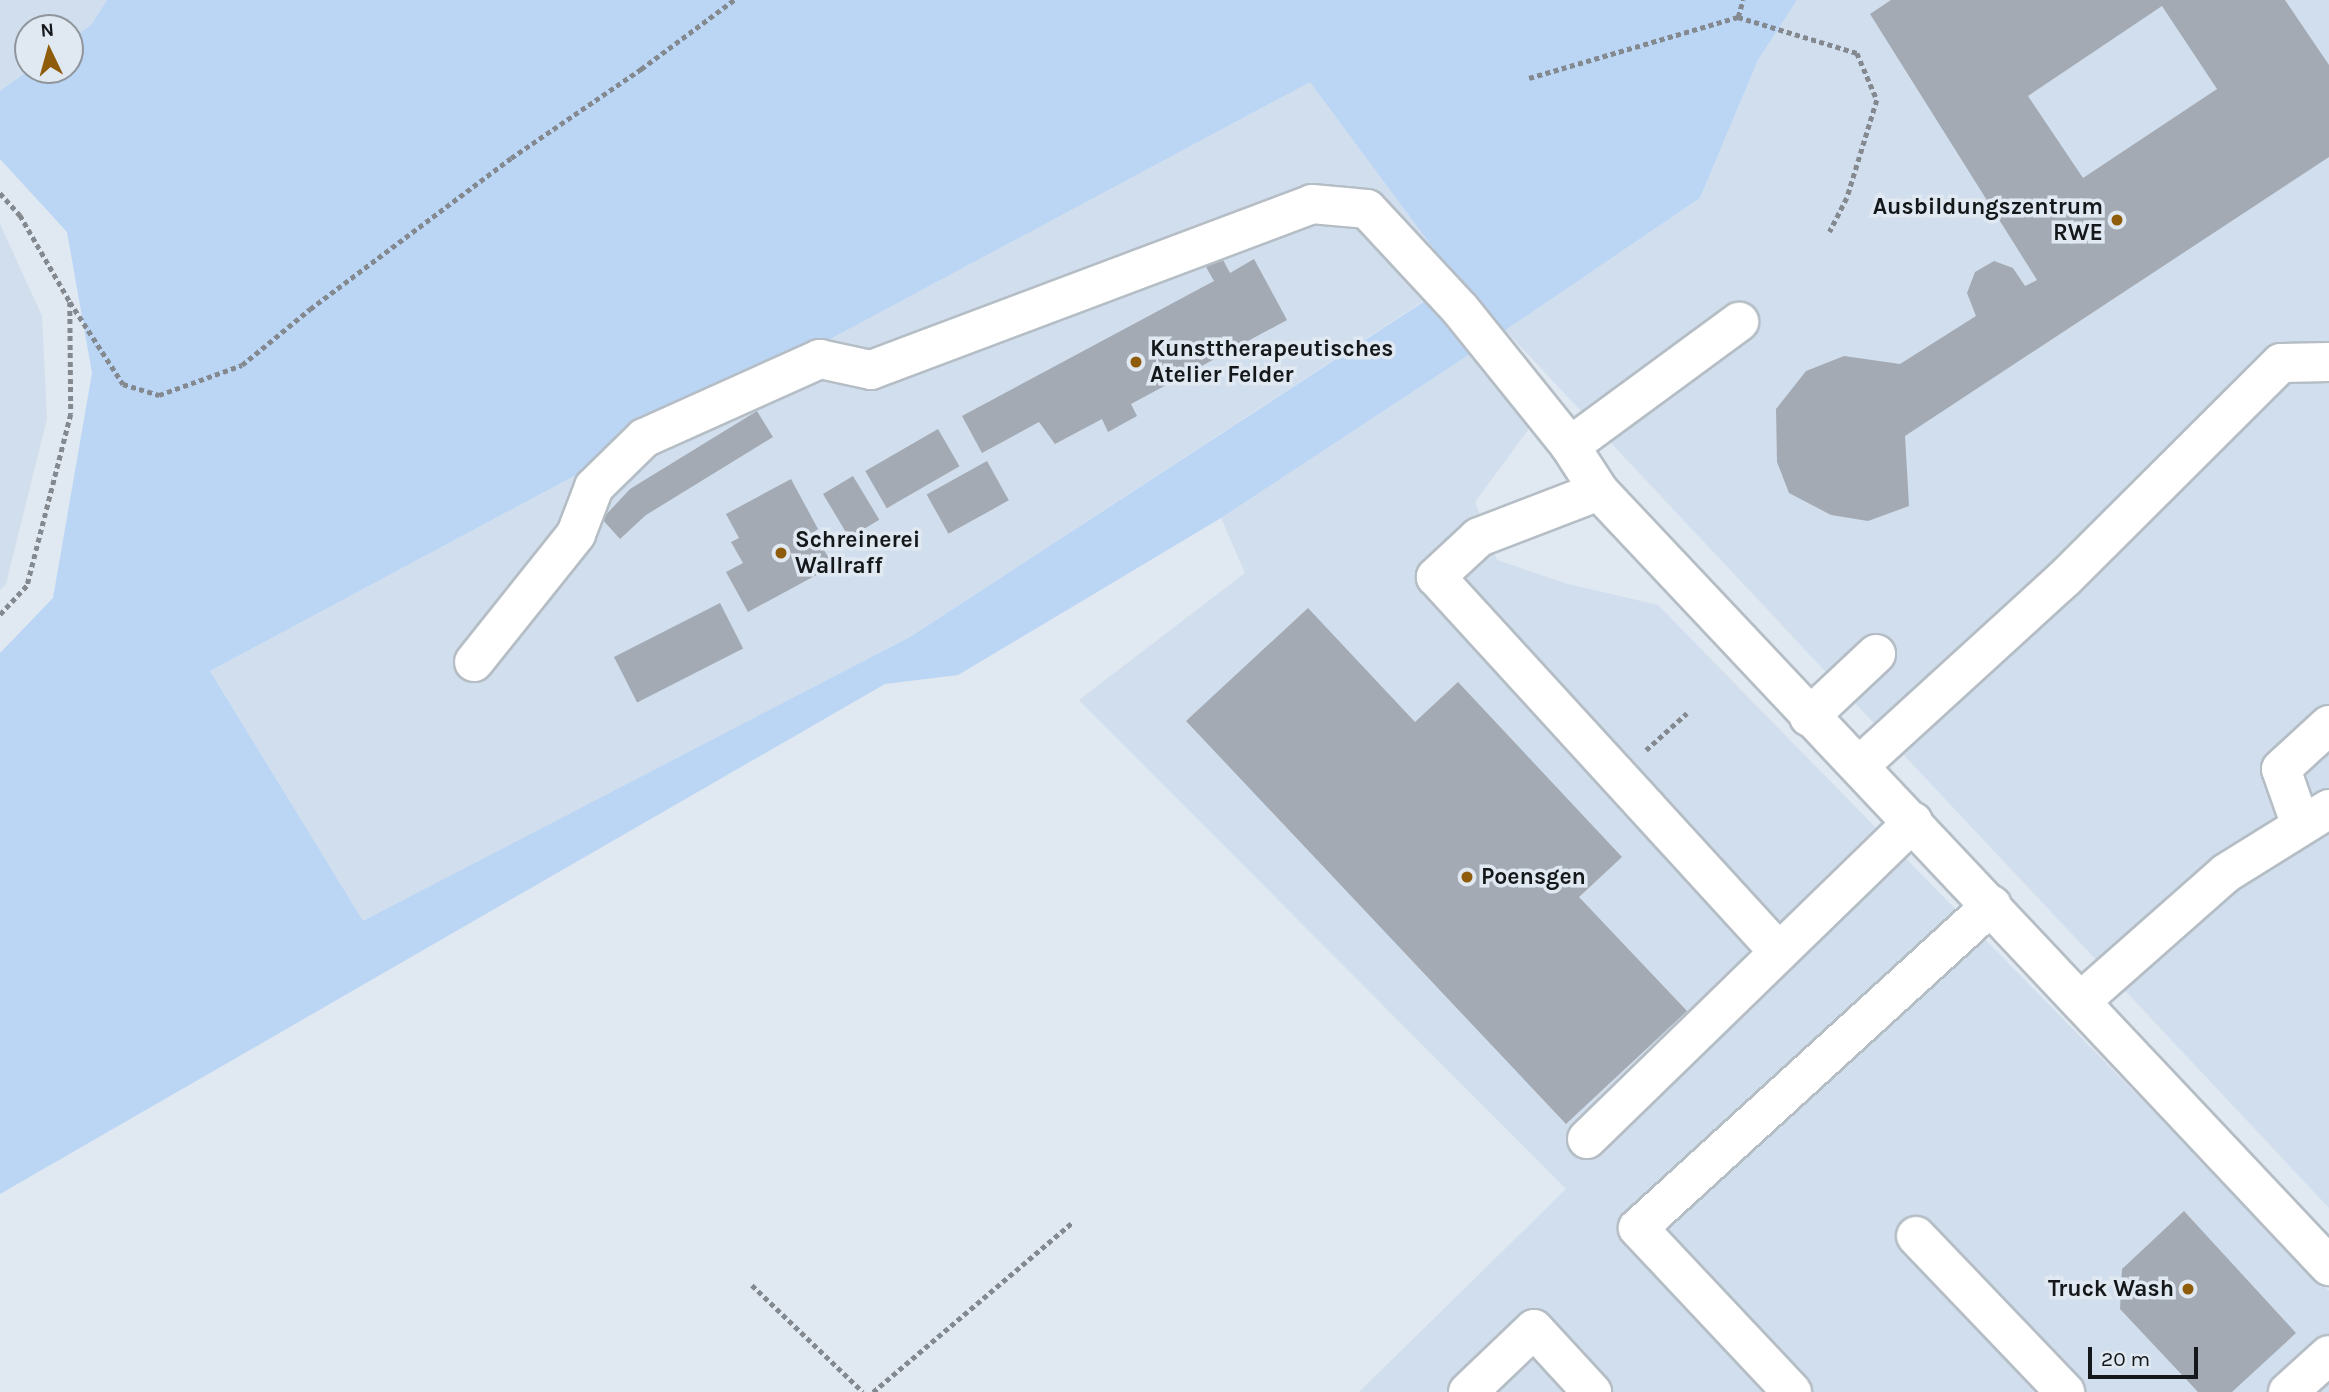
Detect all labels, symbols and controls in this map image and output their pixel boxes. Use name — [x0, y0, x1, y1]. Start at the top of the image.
north arrow — [14, 14, 84, 84]
text: N — [40, 19, 55, 42]
place label: Ausbildungszentrum RWE — [1873, 193, 2103, 247]
marker: Ausbildungszentrum RWE — [2109, 212, 2125, 228]
place label: Kunsttherapeutisches Atelier Felder — [1150, 335, 1393, 389]
marker: Kunsttherapeutisches Atelier Felder — [1128, 354, 1144, 370]
place label: Schreinerei Wallraff — [795, 526, 920, 580]
marker: Schreinerei Wallraff — [773, 545, 789, 561]
place label: Poensgen — [1481, 863, 1586, 891]
marker: Poensgen — [1459, 869, 1475, 885]
place label: Truck Wash — [2048, 1275, 2174, 1303]
marker: Truck Wash — [2180, 1281, 2196, 1297]
scale bar — [2091, 1332, 2201, 1376]
text: 20 m — [2101, 1347, 2150, 1371]

